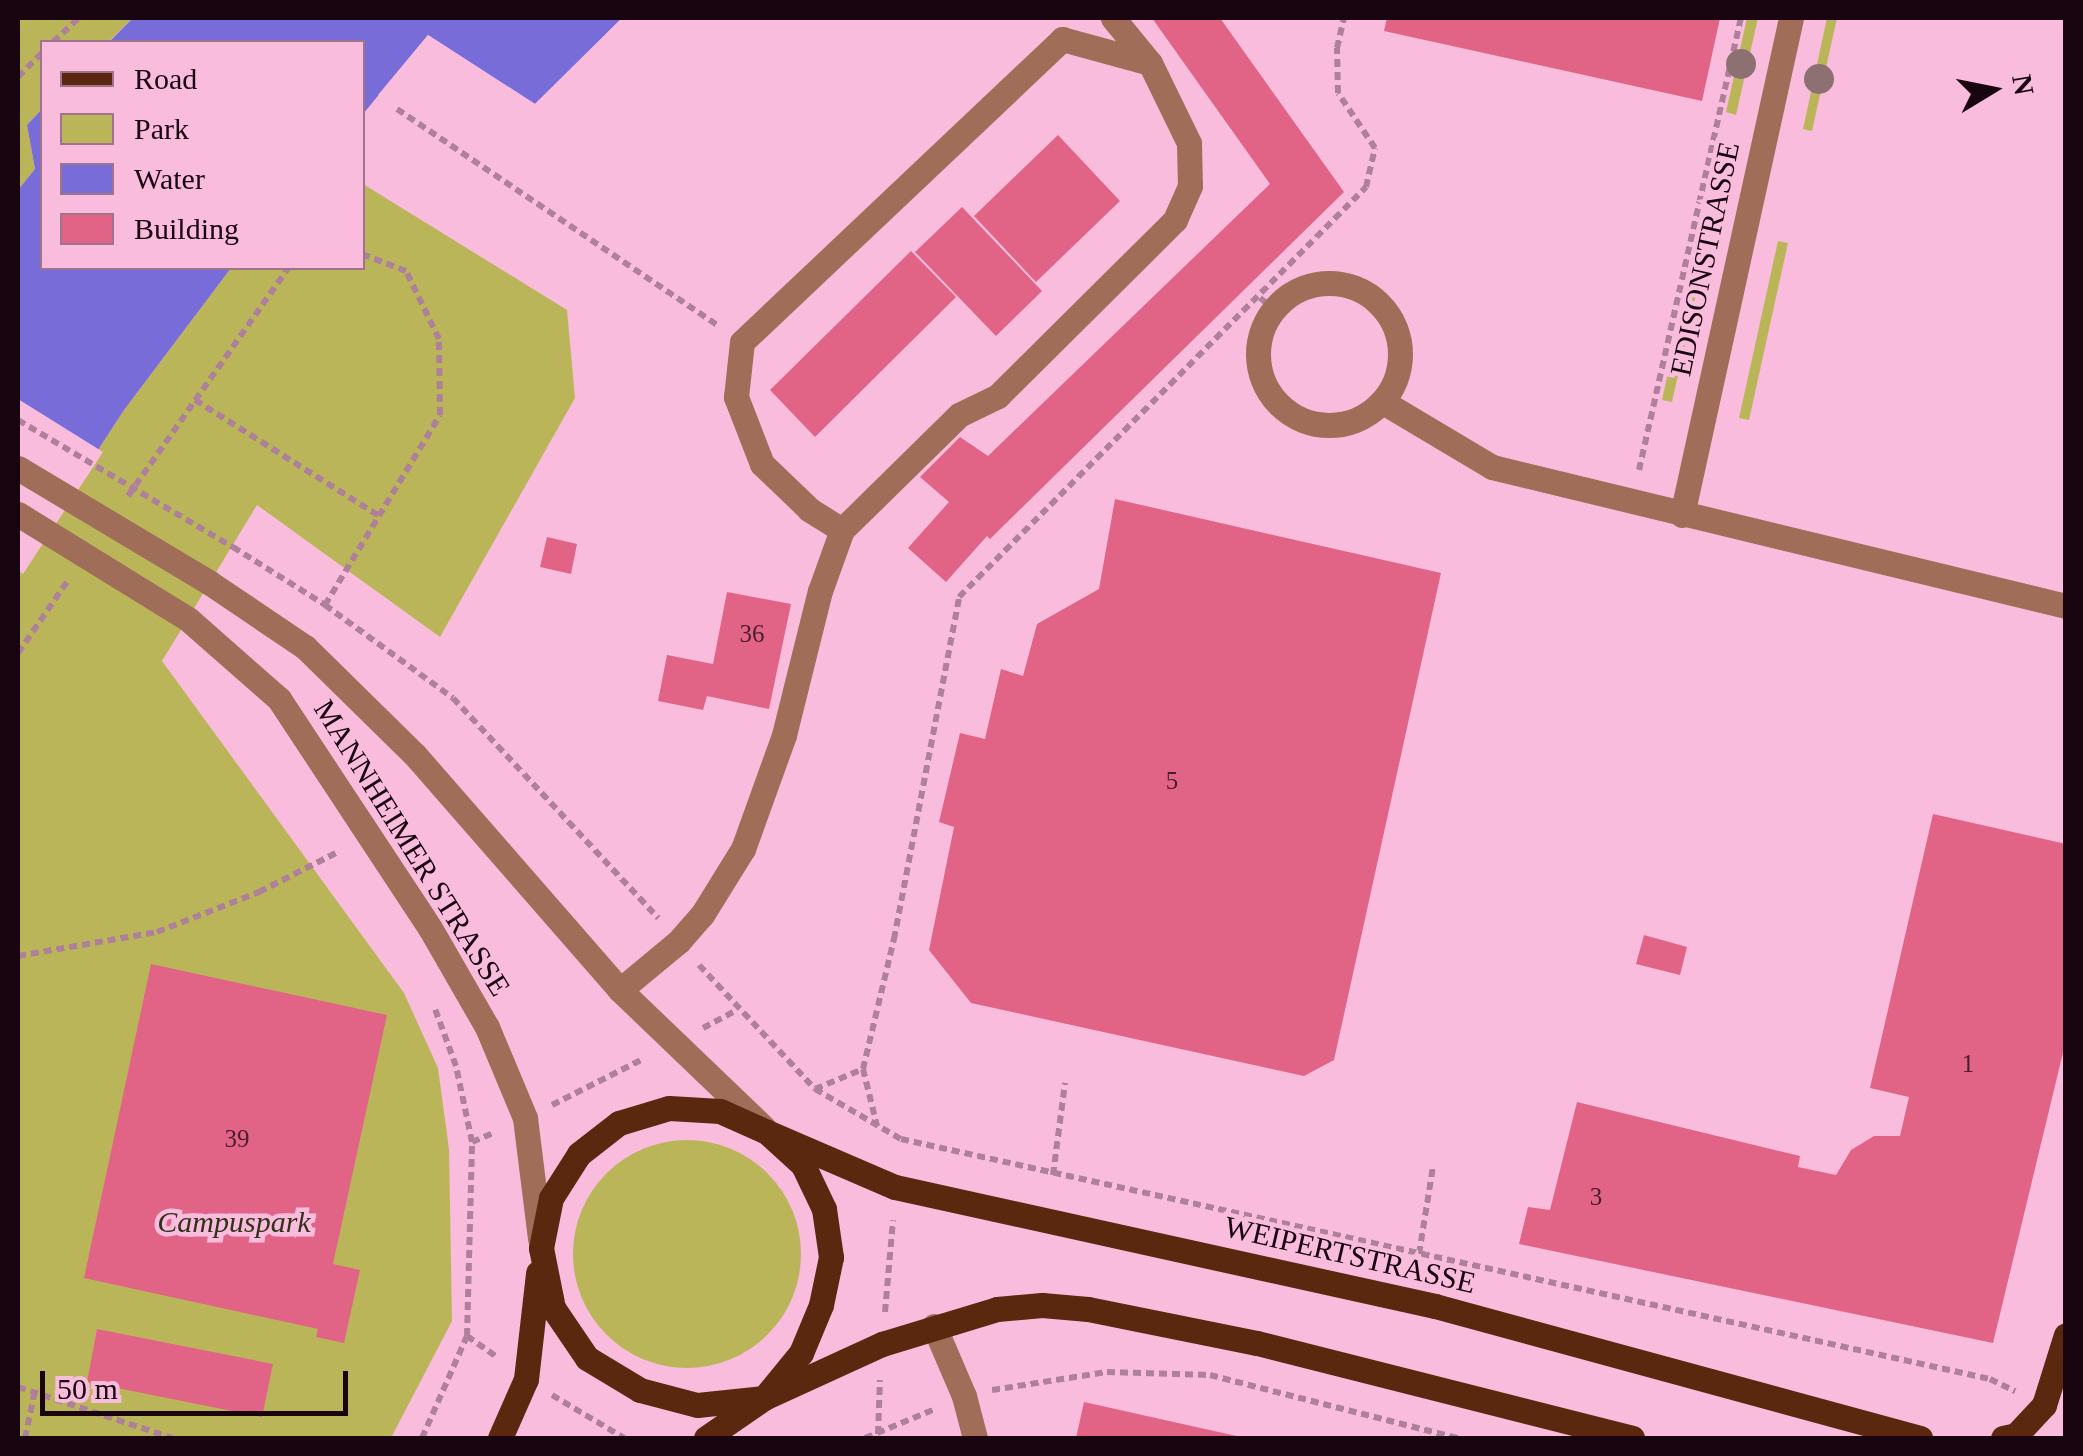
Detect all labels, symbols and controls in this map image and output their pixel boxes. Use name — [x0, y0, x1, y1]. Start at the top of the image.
legend — [40, 40, 365, 270]
north arrow — [1943, 40, 2043, 140]
text: Road — [134, 62, 197, 95]
text: N — [2006, 72, 2040, 97]
text: Park — [134, 112, 189, 145]
street label: EDISONSTRASSE — [1663, 139, 1747, 379]
text: Water — [134, 162, 205, 195]
text: Building — [134, 212, 239, 245]
house number: 36 — [740, 619, 764, 649]
street label: MANNHEIMER STRASSE — [306, 693, 518, 1003]
house number: 5 — [1166, 766, 1178, 796]
house number: 1 — [1962, 1049, 1974, 1079]
house number: 39 — [224, 1124, 250, 1154]
house number: 3 — [1590, 1182, 1602, 1212]
park label: Campuspark — [157, 1204, 311, 1240]
street label: WEIPERTSTRASSE — [1221, 1209, 1479, 1301]
scale bar — [45, 1351, 352, 1413]
text: 50 m — [57, 1372, 118, 1405]

